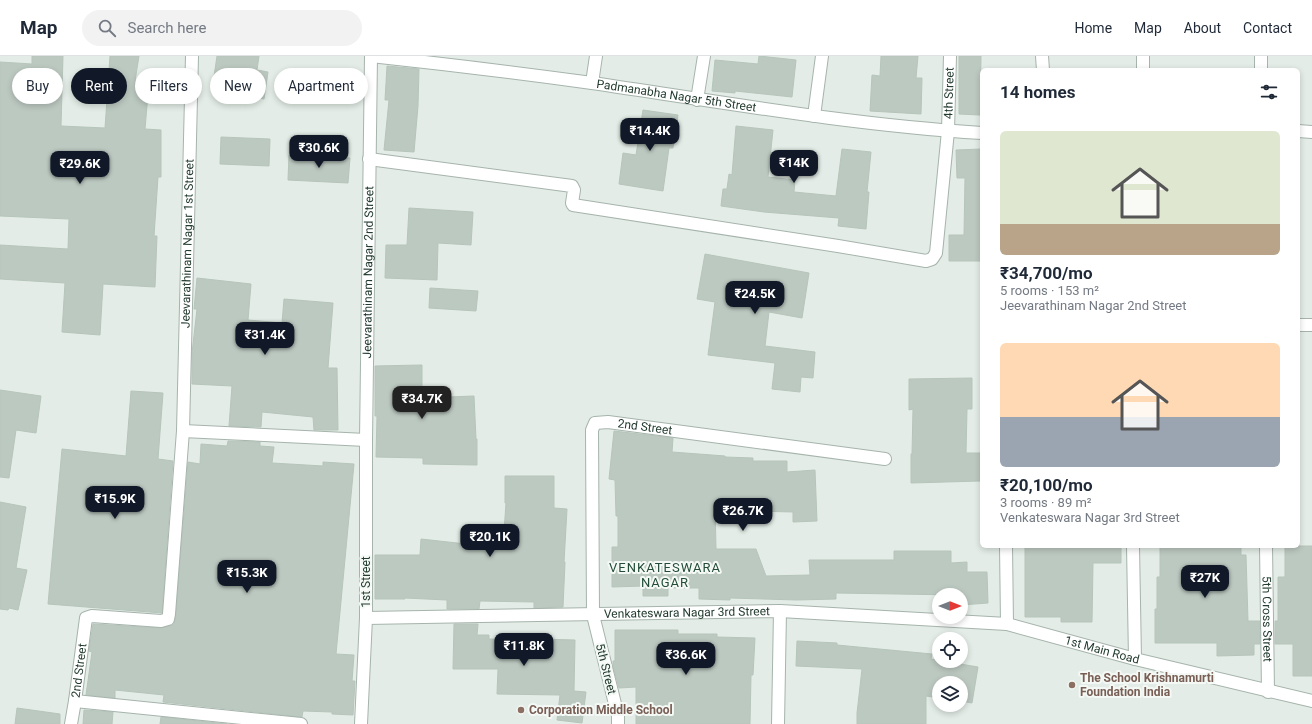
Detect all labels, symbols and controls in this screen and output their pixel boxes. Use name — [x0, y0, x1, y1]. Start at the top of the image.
search box — [82, 10, 362, 46]
text: Map — [20, 16, 58, 39]
icon: search — [96, 17, 118, 39]
text: Search here — [128, 19, 206, 37]
text: Home — [1074, 20, 1112, 36]
text: Map — [1134, 20, 1162, 36]
text: About — [1184, 20, 1221, 36]
text: Contact — [1243, 20, 1292, 36]
street label: 4th Street — [941, 67, 957, 119]
chip: Buy — [12, 68, 63, 104]
chip: Rent — [71, 68, 127, 104]
chip: Filters — [135, 68, 202, 104]
chip: New — [210, 68, 266, 104]
chip: Apartment — [274, 68, 368, 104]
street label: Padmanabha Nagar 5th Street — [596, 77, 757, 115]
icon: filters — [1258, 81, 1280, 103]
text: 14 homes — [1000, 82, 1076, 102]
pin: ₹14.4K — [617, 118, 683, 152]
text: ₹14.4K — [629, 123, 671, 138]
pin: ₹30.6K — [286, 135, 352, 169]
text: ₹30.6K — [298, 140, 340, 155]
pin: ₹14K — [770, 150, 818, 184]
pin: ₹29.6K — [47, 151, 113, 185]
text: ₹14K — [779, 155, 809, 170]
text: ₹29.6K — [59, 156, 101, 171]
icon: home — [1104, 157, 1176, 229]
street label: Jeevarathinam Nagar 1st Street — [178, 159, 197, 328]
street label: Jeevarathinam Nagar 2nd Street — [360, 186, 376, 358]
text: ₹34,700/mo — [1000, 263, 1093, 283]
pin: ₹24.5K — [722, 281, 788, 315]
text: 5 rooms · 153 m² — [1000, 283, 1099, 298]
text: ₹24.5K — [734, 286, 776, 301]
text: Jeevarathinam Nagar 2nd Street — [1000, 298, 1187, 313]
pin: ₹31.4K — [232, 322, 298, 356]
text: ₹31.4K — [244, 327, 286, 342]
icon: home — [1104, 369, 1176, 441]
pin: ₹34.7K — [389, 386, 455, 420]
text: ₹34.7K — [401, 391, 443, 406]
street label: 2nd Street — [617, 416, 673, 438]
text: ₹20,100/mo — [1000, 475, 1093, 495]
pin: ₹15.9K — [82, 486, 148, 520]
text: ₹15.9K — [94, 491, 136, 506]
text: 3 rooms · 89 m² — [1000, 495, 1092, 510]
pin: ₹26.7K — [710, 498, 776, 532]
text: ₹26.7K — [722, 503, 764, 518]
text: Venkateswara Nagar 3rd Street — [1000, 510, 1180, 525]
pin: ₹20.1K — [457, 524, 523, 558]
text: ₹20.1K — [469, 529, 511, 544]
street label: 1st Street — [359, 556, 373, 608]
pin: ₹15.3K — [214, 560, 280, 594]
district label: VENKATESWARA NAGAR — [609, 560, 721, 590]
text: ₹15.3K — [226, 565, 268, 580]
pin: ₹27K — [1181, 565, 1229, 599]
text: ₹27K — [1190, 570, 1220, 585]
street label: 5th Cross Street — [1259, 576, 1275, 662]
north arrow — [932, 588, 968, 624]
map controls — [932, 588, 968, 712]
street label: Venkateswara Nagar 3rd Street — [604, 604, 770, 621]
button: locate — [932, 632, 968, 668]
pin: ₹11.8K — [491, 633, 557, 667]
street label: 1st Main Road — [1063, 633, 1141, 667]
text: ₹11.8K — [503, 638, 545, 653]
street label: 2nd Street — [68, 642, 90, 699]
street label: 5th Street — [593, 642, 619, 696]
pin: ₹36.6K — [653, 642, 719, 676]
text: ₹36.6K — [665, 647, 707, 662]
place label: The School Krishnamurti Foundation India — [1080, 671, 1214, 699]
button: layers — [932, 676, 968, 712]
marker: The School Krishnamurti Foundation India — [1067, 680, 1077, 690]
place label: Corporation Middle School — [529, 703, 673, 717]
marker: Corporation Middle School — [516, 705, 526, 715]

